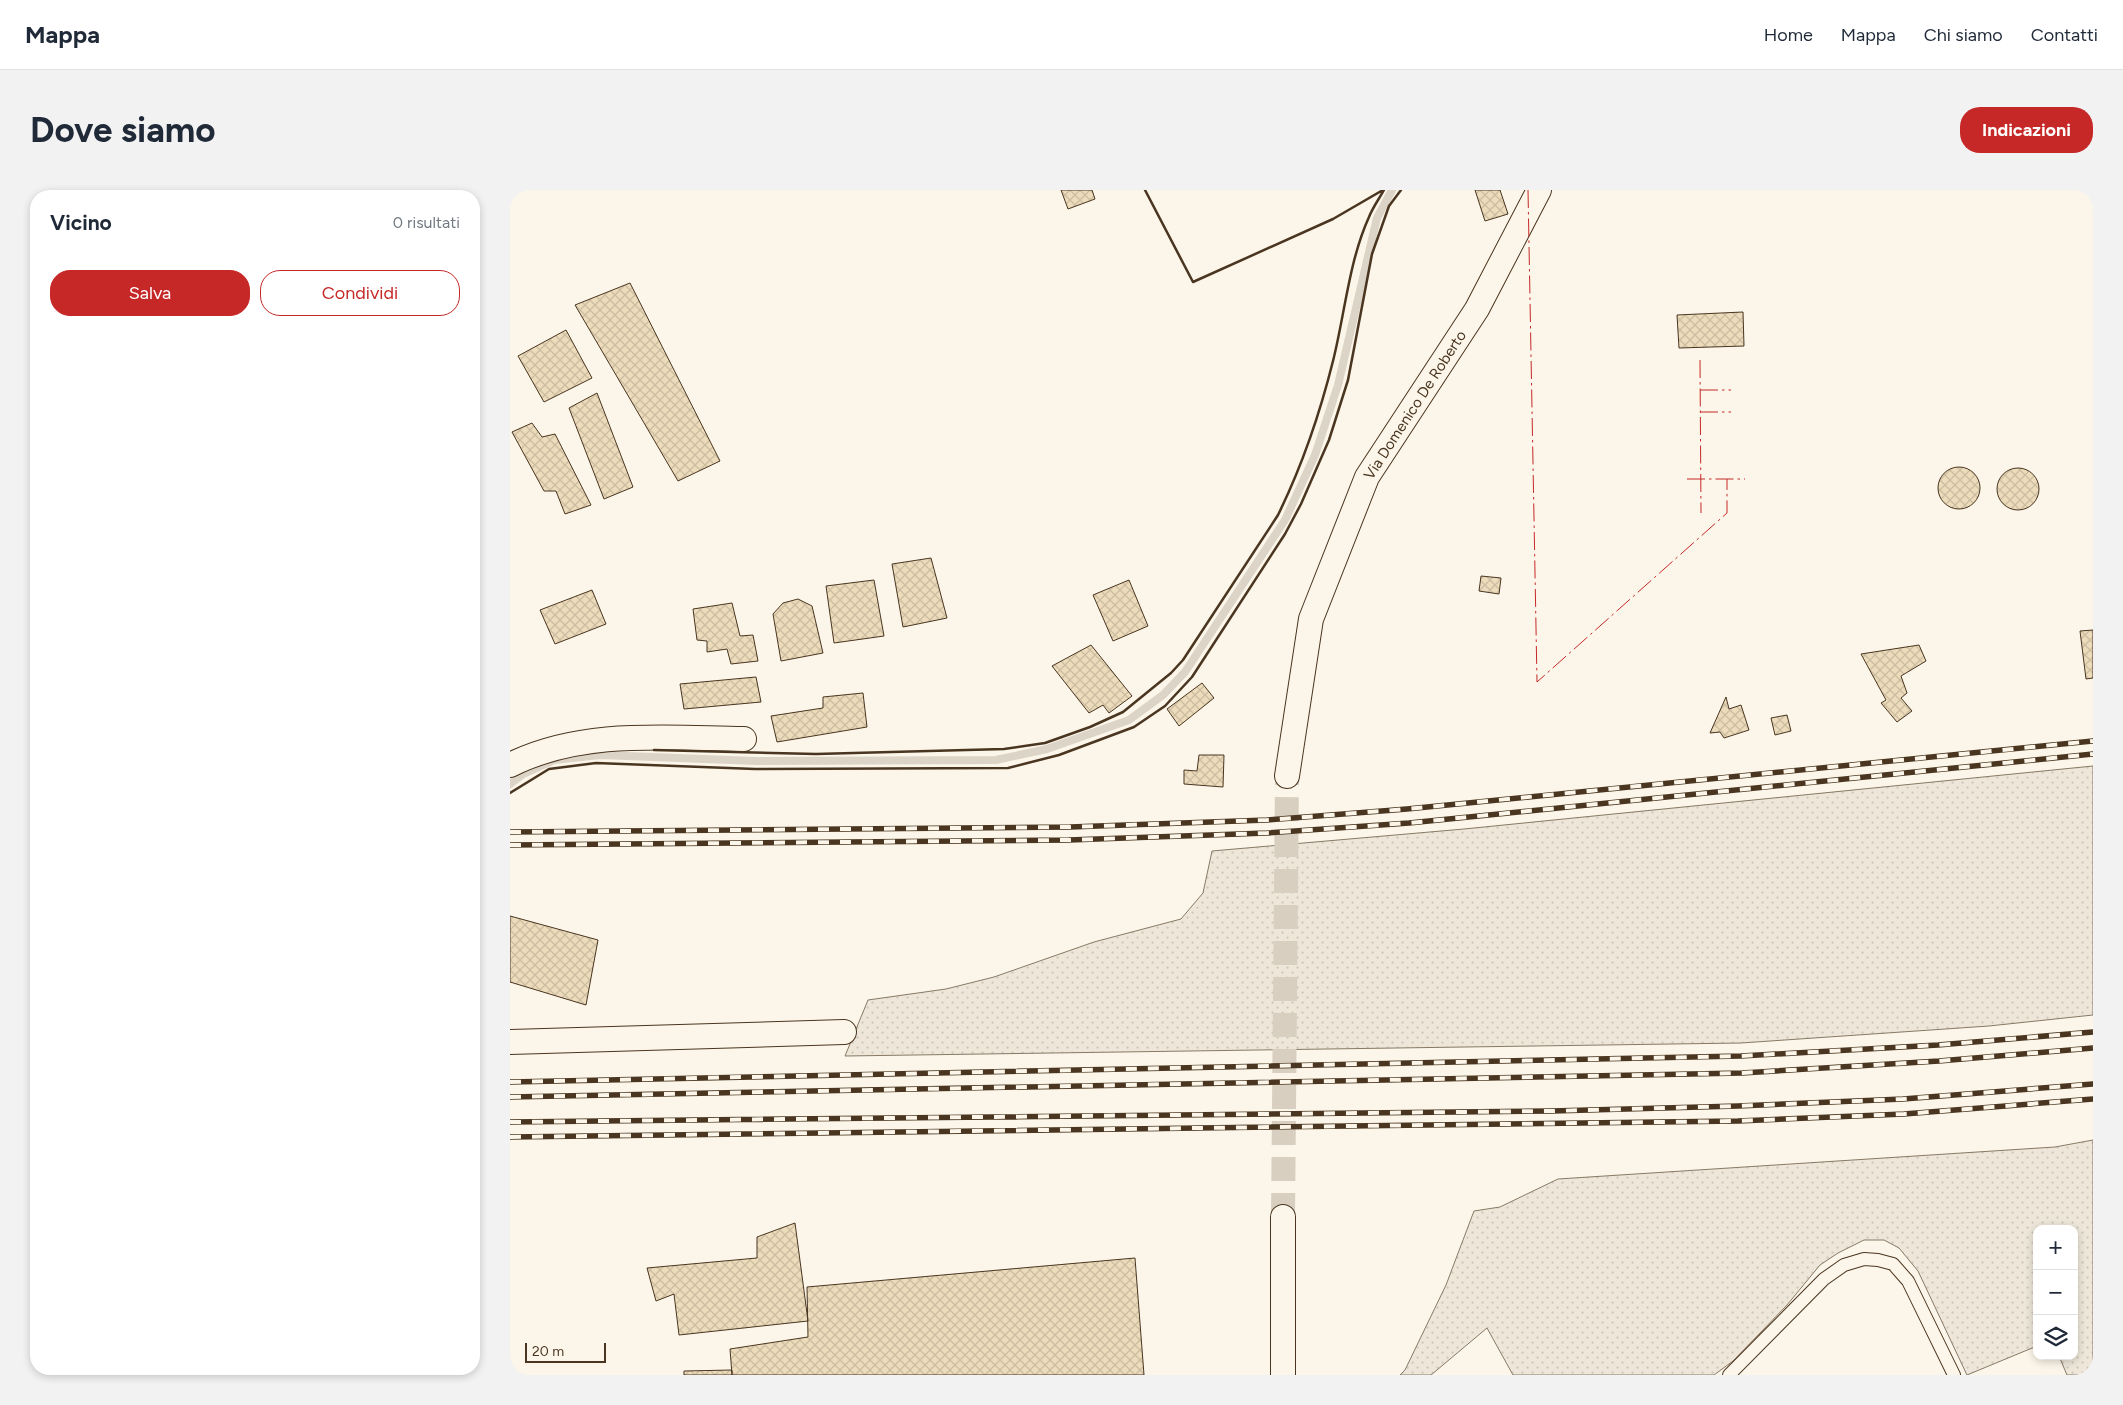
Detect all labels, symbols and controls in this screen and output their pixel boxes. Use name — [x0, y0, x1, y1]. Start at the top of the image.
text: Mappa — [25, 20, 100, 49]
text: Home — [1764, 24, 1813, 46]
text: Mappa — [1841, 24, 1896, 46]
text: Chi siamo — [1924, 24, 2003, 46]
text: Contatti — [2031, 24, 2098, 46]
button: Indicazioni — [1960, 107, 2093, 153]
text: Dove siamo — [30, 109, 216, 151]
text: Vicino — [50, 210, 112, 235]
text: 0 risultati — [393, 213, 460, 232]
button: Salva — [50, 270, 250, 316]
button: Condividi — [260, 270, 460, 316]
street label: Via Domenico De Roberto — [1360, 327, 1470, 483]
map controls — [2033, 1225, 2078, 1360]
button: + — [2033, 1225, 2078, 1270]
button: − — [2033, 1270, 2078, 1315]
button: layers — [2033, 1315, 2078, 1360]
scale bar — [525, 1340, 606, 1363]
text: 20 m — [532, 1343, 564, 1360]

